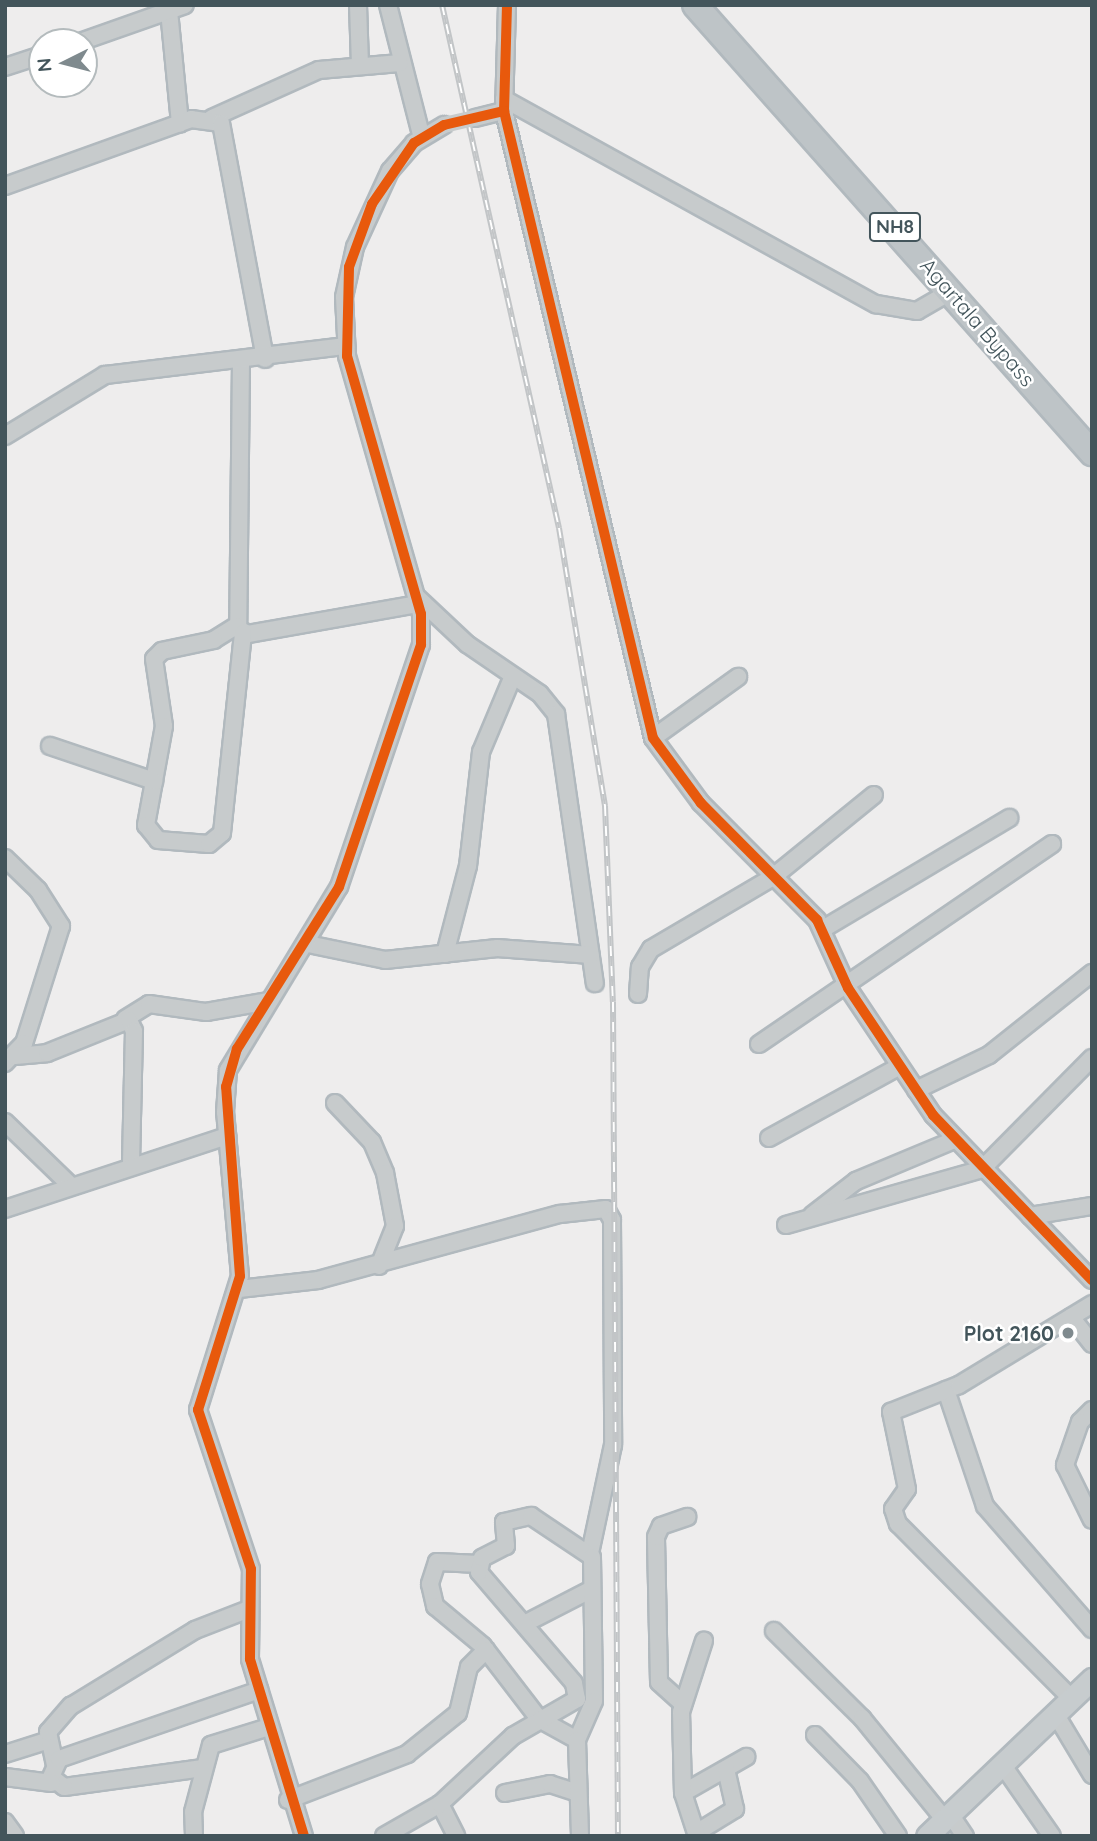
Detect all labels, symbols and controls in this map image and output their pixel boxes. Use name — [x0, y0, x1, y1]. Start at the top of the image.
north arrow — [28, 28, 98, 98]
text: N — [31, 57, 57, 73]
road number: NH8 — [869, 212, 921, 243]
street label: Agartala Bypass — [916, 253, 1040, 391]
place label: Plot 2160 — [964, 1320, 1054, 1346]
marker: Plot 2160 — [1060, 1325, 1076, 1341]

